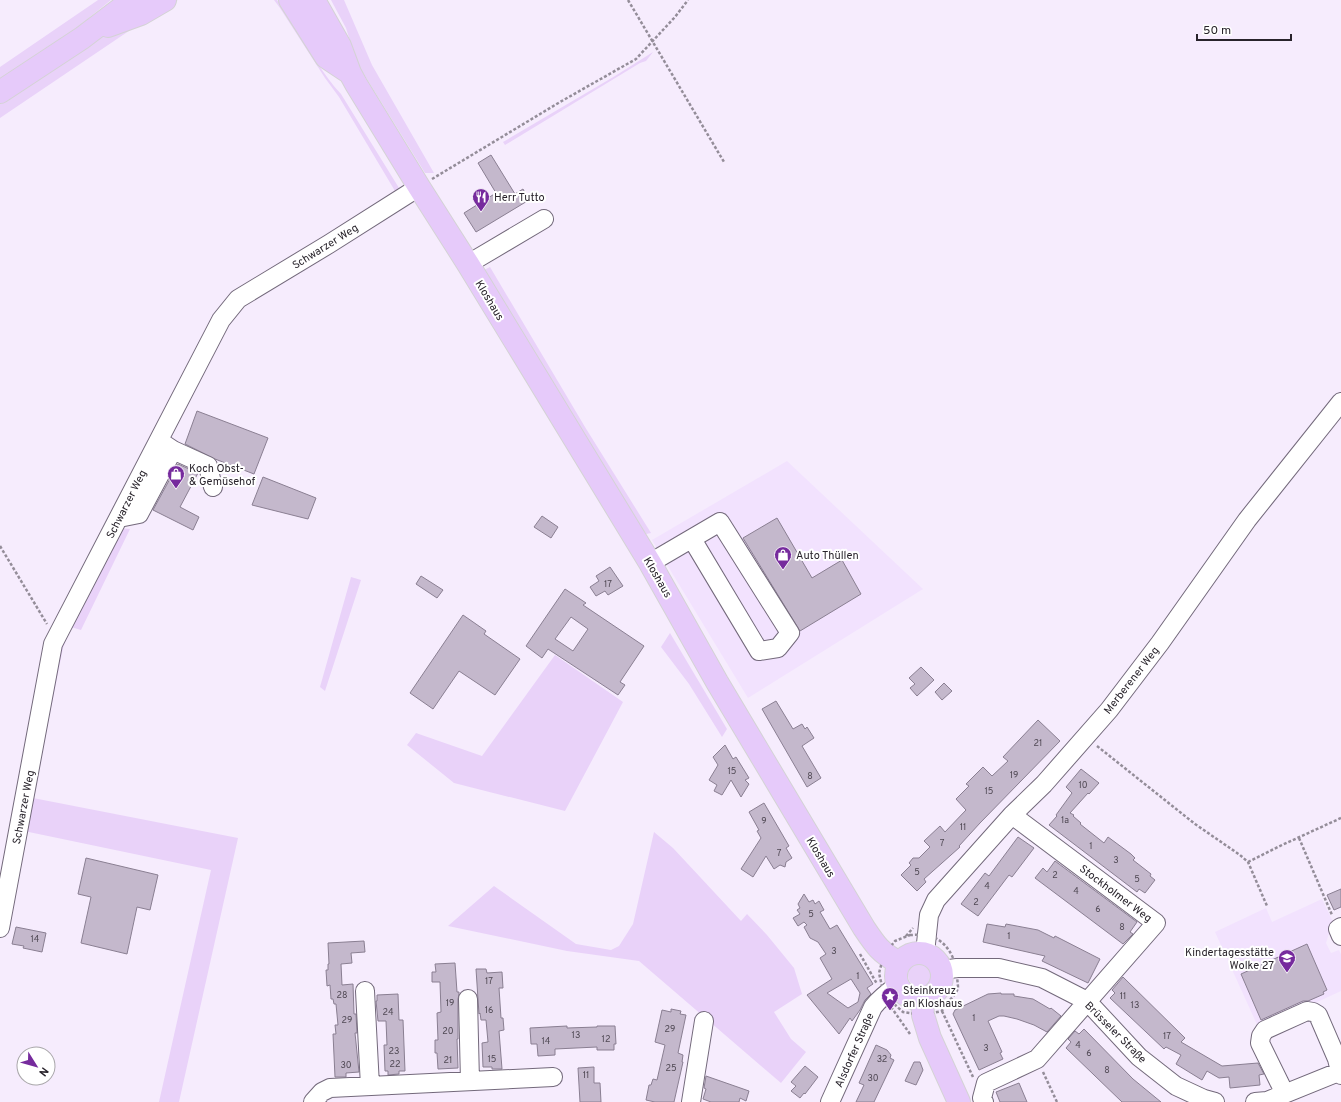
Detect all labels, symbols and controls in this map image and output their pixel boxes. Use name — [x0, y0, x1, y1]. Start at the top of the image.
scale bar — [1197, 16, 1291, 42]
text: 50 m — [1203, 23, 1231, 39]
restaurant icon: Herr Tutto — [471, 187, 491, 212]
place label: Herr Tutto — [494, 191, 545, 205]
street label: Schwarzer Weg — [290, 221, 361, 273]
street label: Kloshaus — [472, 278, 507, 323]
place label: Koch Obst- & Gemüsehof — [189, 462, 256, 489]
shop icon: Koch Obst- & Gemüsehof — [166, 464, 186, 489]
street label: Schwarzer Weg — [104, 468, 150, 541]
shop icon: Auto Thüllen — [773, 545, 793, 570]
place label: Auto Thüllen — [796, 549, 859, 563]
street label: Kloshaus — [640, 555, 674, 600]
house number: 17 — [604, 579, 612, 590]
street label: Merberener Weg — [1101, 644, 1163, 717]
house number: 21 — [1034, 738, 1042, 749]
house number: 15 — [728, 766, 736, 777]
street label: Schwarzer Weg — [10, 769, 38, 845]
house number: 19 — [1010, 770, 1018, 781]
house number: 8 — [807, 771, 813, 782]
house number: 10 — [1078, 780, 1088, 791]
house number: 15 — [985, 786, 993, 797]
house number: 1a — [1061, 815, 1069, 826]
house number: 9 — [761, 816, 767, 827]
house number: 11 — [960, 822, 966, 833]
street label: Kloshaus — [803, 835, 838, 880]
house number: 7 — [940, 838, 945, 849]
house number: 1 — [1089, 841, 1093, 852]
house number: 7 — [777, 848, 782, 859]
house number: 3 — [1113, 855, 1119, 866]
street label: Stockholmer Weg — [1076, 862, 1154, 926]
house number: 5 — [914, 867, 920, 878]
house number: 2 — [1052, 870, 1058, 881]
house number: 5 — [1134, 874, 1140, 885]
house number: 4 — [984, 881, 990, 892]
house number: 4 — [1073, 886, 1079, 897]
house number: 2 — [973, 897, 979, 908]
house number: 6 — [1095, 904, 1101, 915]
house number: 5 — [808, 909, 814, 920]
house number: 8 — [1119, 922, 1125, 933]
house number: 1 — [1007, 931, 1011, 942]
house number: 14 — [31, 934, 40, 945]
house number: 3 — [831, 946, 837, 957]
place label: Kindertagesstätte Wolke 27 — [1185, 946, 1274, 973]
school or university icon: Kindertagesstätte Wolke 27 — [1277, 948, 1297, 973]
house number: 1 — [856, 971, 860, 982]
house number: 17 — [485, 976, 493, 987]
place label: Steinkreuz an Kloshaus — [903, 984, 962, 1011]
place icon: Steinkreuz an Kloshaus — [880, 986, 900, 1011]
house number: 28 — [336, 990, 348, 1001]
house number: 11 — [1120, 991, 1126, 1002]
house number: 19 — [446, 998, 454, 1009]
street label: Brüsseler Straße — [1081, 999, 1149, 1067]
house number: 13 — [1131, 1000, 1139, 1011]
house number: 16 — [485, 1005, 493, 1016]
house number: 24 — [382, 1007, 394, 1018]
street label: Alsdorfer Straße — [832, 1011, 878, 1090]
house number: 1 — [972, 1013, 976, 1024]
house number: 29 — [342, 1015, 352, 1026]
house number: 29 — [665, 1024, 675, 1035]
house number: 20 — [442, 1026, 454, 1037]
house number: 13 — [572, 1030, 580, 1041]
house number: 17 — [1163, 1031, 1171, 1042]
house number: 12 — [602, 1034, 610, 1045]
house number: 14 — [542, 1036, 551, 1047]
house number: 4 — [1075, 1040, 1081, 1051]
house number: 3 — [983, 1043, 989, 1054]
north arrow — [16, 1046, 56, 1086]
house number: 23 — [389, 1046, 399, 1057]
house number: 6 — [1086, 1048, 1092, 1059]
house number: 15 — [488, 1054, 496, 1065]
house number: 32 — [877, 1054, 887, 1065]
house number: 21 — [444, 1055, 452, 1066]
house number: 22 — [389, 1059, 401, 1070]
house number: 30 — [340, 1060, 352, 1071]
house number: 25 — [665, 1063, 677, 1074]
text: N — [35, 1064, 51, 1079]
house number: 8 — [1104, 1065, 1110, 1076]
house number: 11 — [583, 1070, 589, 1081]
house number: 30 — [867, 1073, 879, 1084]

